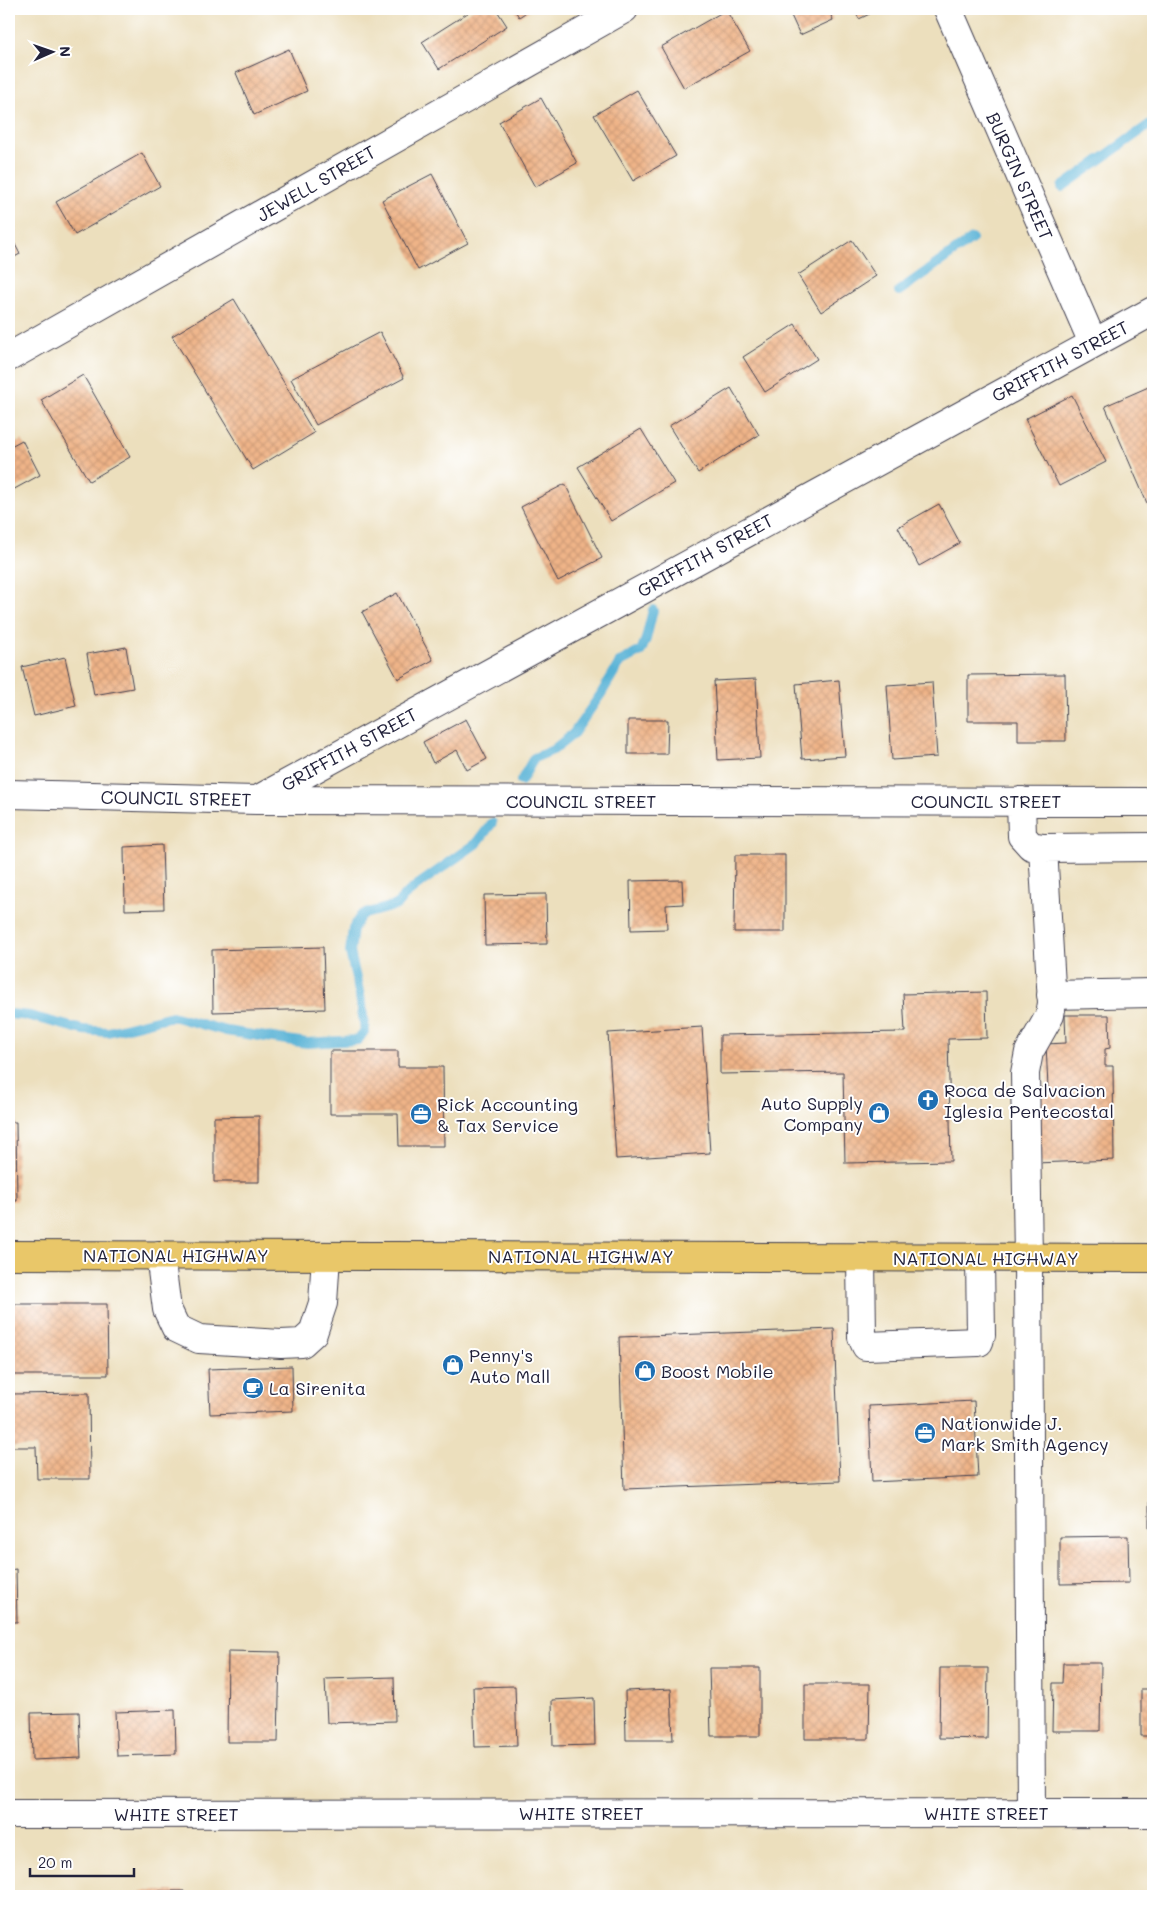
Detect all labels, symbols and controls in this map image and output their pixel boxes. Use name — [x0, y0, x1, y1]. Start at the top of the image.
north arrow — [28, 28, 78, 78]
text: N — [56, 46, 75, 57]
street label: BURGIN STREET — [981, 108, 1059, 244]
street label: JEWELL STREET — [252, 139, 380, 227]
street label: GRIFFITH STREET — [987, 315, 1133, 407]
street label: GRIFFITH STREET — [633, 508, 777, 602]
street label: GRIFFITH STREET — [277, 702, 421, 796]
street label: COUNCIL STREET — [100, 785, 252, 811]
street label: COUNCIL STREET — [506, 789, 656, 813]
street label: COUNCIL STREET — [911, 789, 1061, 813]
place label: Roca de Salvacion Iglesia Pentecostal — [944, 1078, 1114, 1123]
church icon: Roca de Salvacion Iglesia Pentecostal — [916, 1088, 940, 1112]
place label: Auto Supply Company — [760, 1091, 863, 1136]
place label: Rick Accounting & Tax Service — [437, 1092, 578, 1137]
shop icon: Auto Supply Company — [867, 1101, 891, 1125]
office icon: Rick Accounting & Tax Service — [409, 1102, 433, 1126]
street label: NATIONAL HIGHWAY — [83, 1243, 269, 1267]
street label: NATIONAL HIGHWAY — [488, 1244, 674, 1268]
street label: NATIONAL HIGHWAY — [893, 1246, 1079, 1270]
place label: Penny's Auto Mall — [469, 1343, 550, 1388]
shop icon: Penny's Auto Mall — [441, 1353, 465, 1377]
shop icon: Boost Mobile — [633, 1359, 657, 1383]
place label: Boost Mobile — [661, 1359, 774, 1383]
cafe icon: La Sirenita — [241, 1376, 265, 1400]
place label: La Sirenita — [269, 1376, 366, 1400]
place label: Nationwide J. Mark Smith Agency — [941, 1411, 1109, 1456]
office icon: Nationwide J. Mark Smith Agency — [913, 1421, 937, 1445]
street label: WHITE STREET — [519, 1801, 643, 1825]
street label: WHITE STREET — [924, 1801, 1048, 1825]
street label: WHITE STREET — [114, 1802, 238, 1826]
scale bar — [30, 1845, 134, 1877]
text: 20 m — [38, 1852, 72, 1872]

